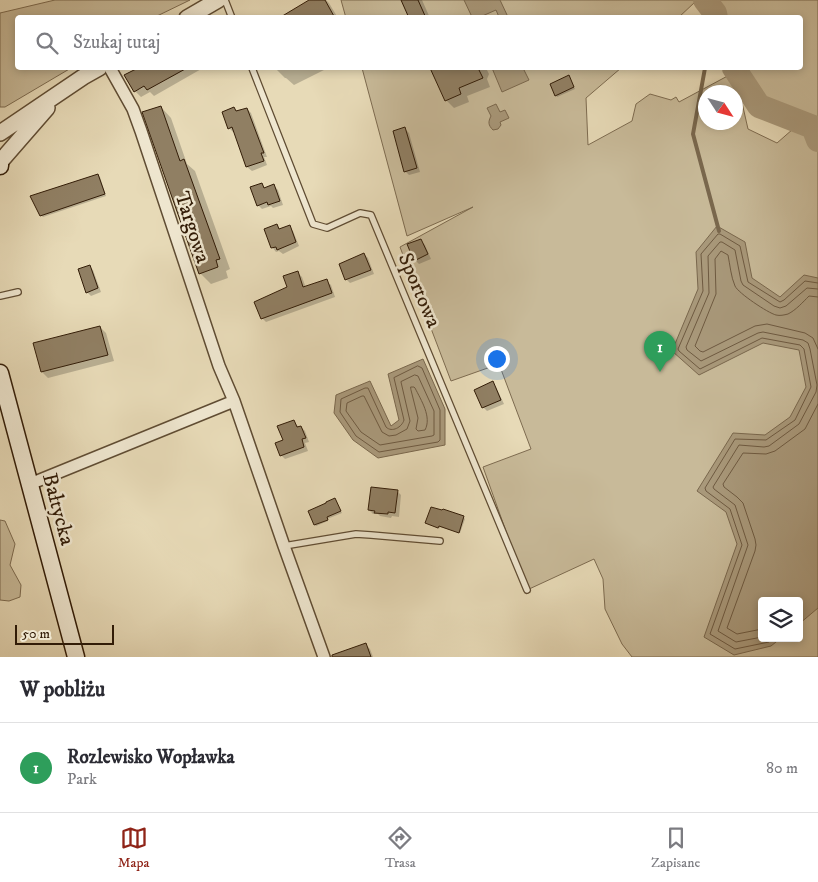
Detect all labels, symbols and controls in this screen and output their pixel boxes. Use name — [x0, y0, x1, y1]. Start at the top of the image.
search box — [15, 15, 803, 70]
icon: search — [33, 29, 61, 57]
text: Szukaj tutaj — [73, 31, 160, 54]
north arrow — [698, 85, 743, 130]
street label: Targowa — [168, 188, 216, 266]
street label: Sportowa — [392, 249, 446, 332]
pin: 1 — [644, 331, 676, 372]
your location — [484, 346, 510, 372]
street label: Bałtycka — [36, 470, 80, 548]
map controls — [758, 597, 803, 642]
button: layers — [758, 597, 803, 642]
scale bar — [15, 622, 114, 645]
text: 50 m — [22, 625, 50, 643]
text: W pobliżu — [20, 677, 105, 703]
text: Rozlewisko Wopławka — [67, 746, 235, 769]
text: 1 — [33, 758, 39, 778]
text: 80 m — [766, 758, 798, 778]
text: Park — [67, 769, 97, 789]
tab: Mapa — [118, 824, 149, 872]
tab: Trasa — [385, 824, 416, 872]
tab: Zapisane — [651, 824, 700, 872]

